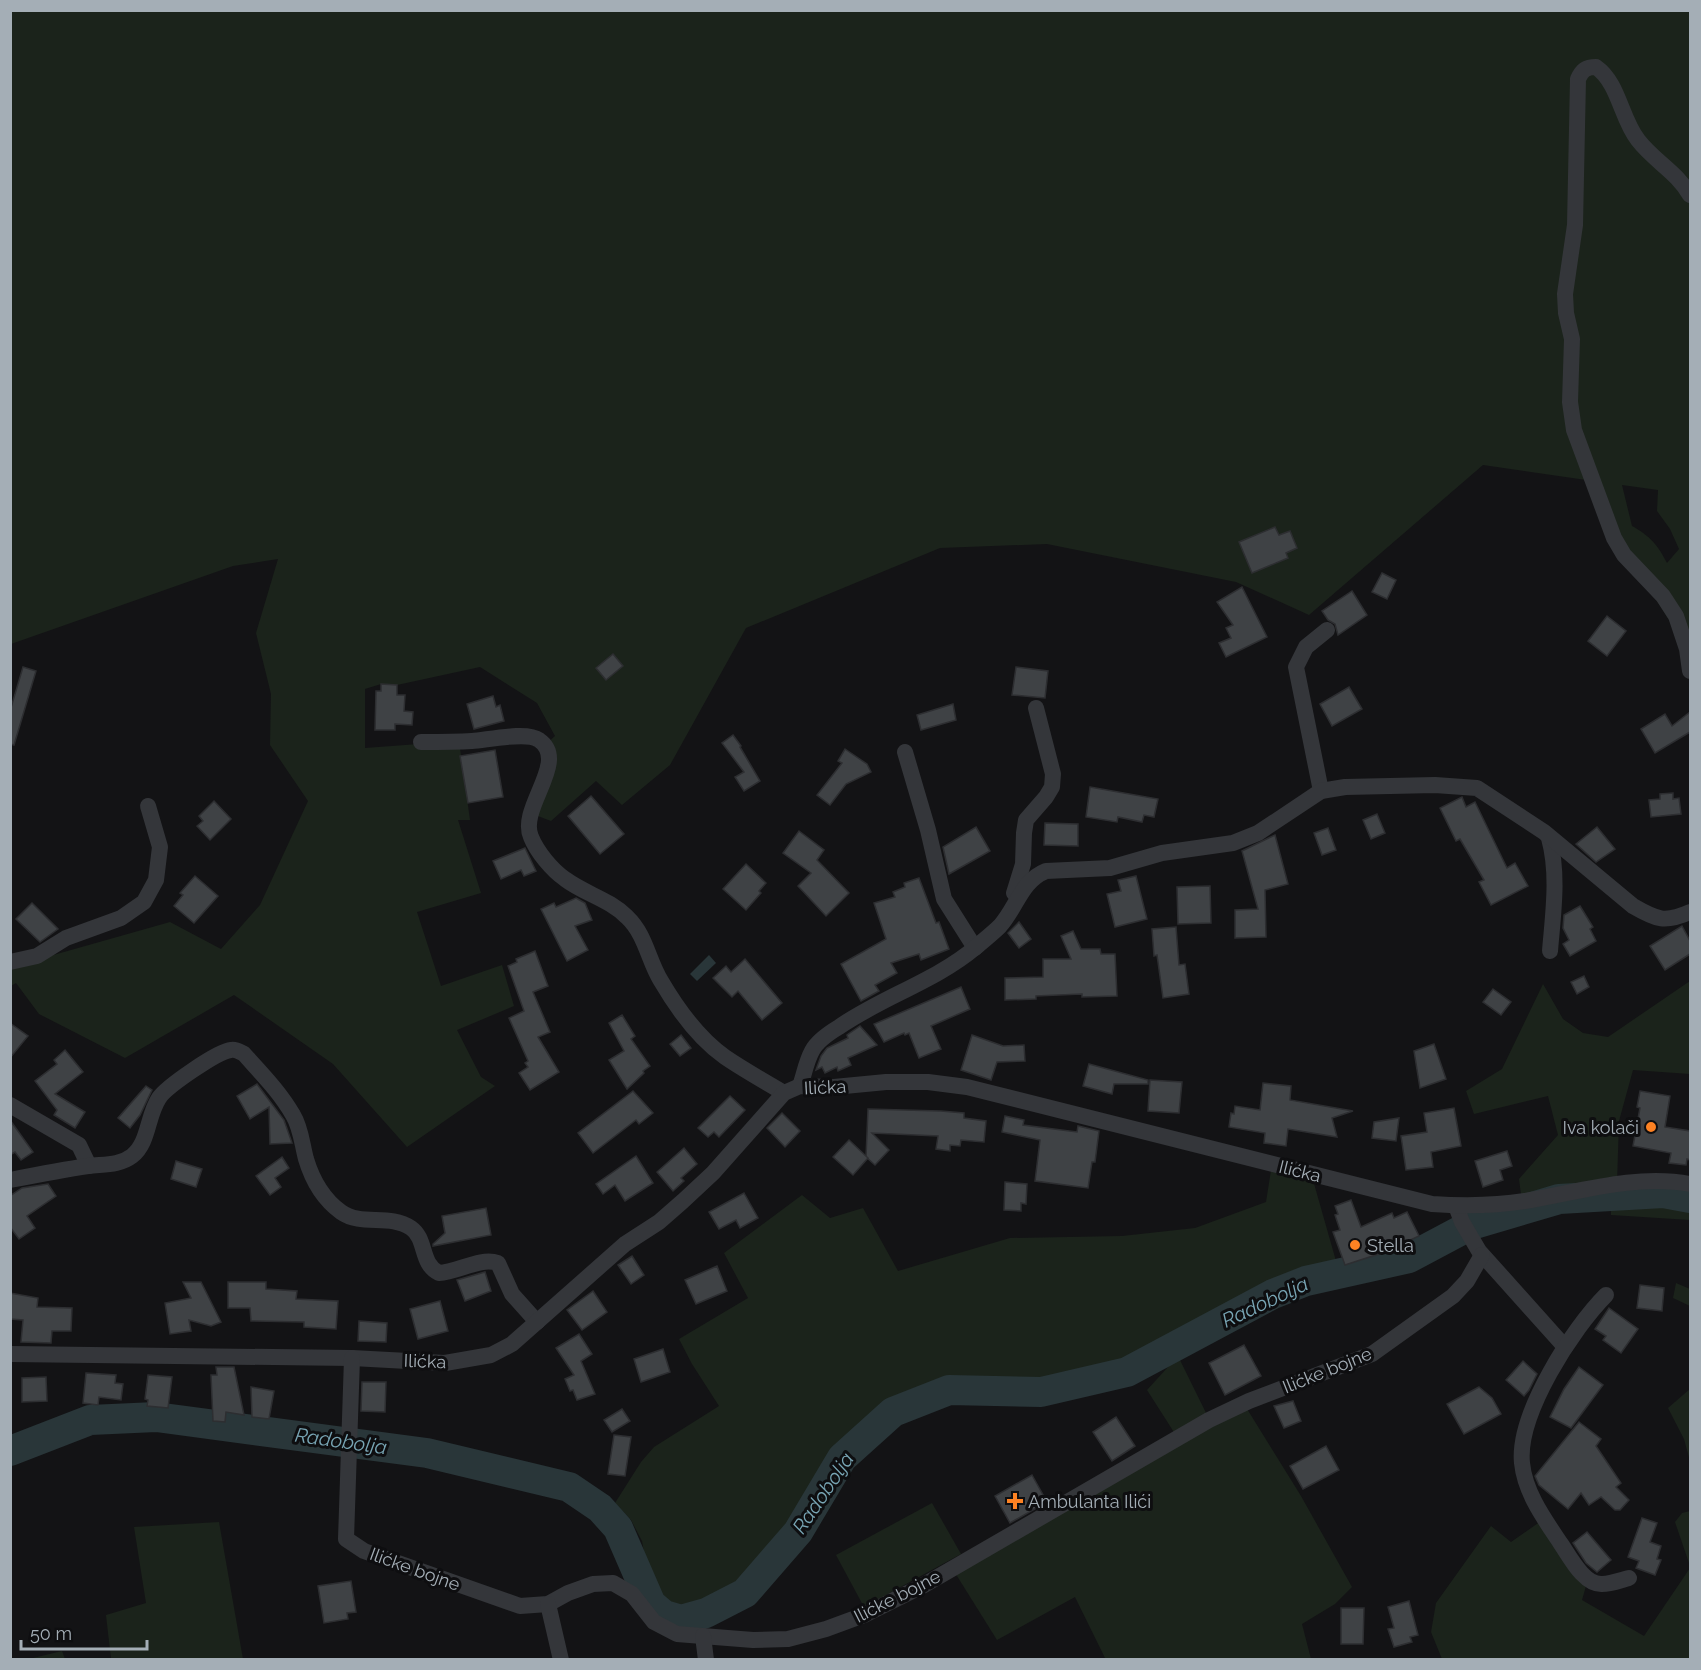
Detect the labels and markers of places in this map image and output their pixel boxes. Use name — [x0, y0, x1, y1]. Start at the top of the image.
place label: Iva kolači — [1563, 1117, 1639, 1138]
marker: Iva kolači — [1644, 1120, 1658, 1134]
place label: Stella — [1367, 1235, 1414, 1256]
marker: Stella — [1348, 1238, 1362, 1252]
place label: Ambulanta Ilići — [1028, 1491, 1151, 1512]
marker: Ambulanta Ilići — [1006, 1492, 1024, 1510]

